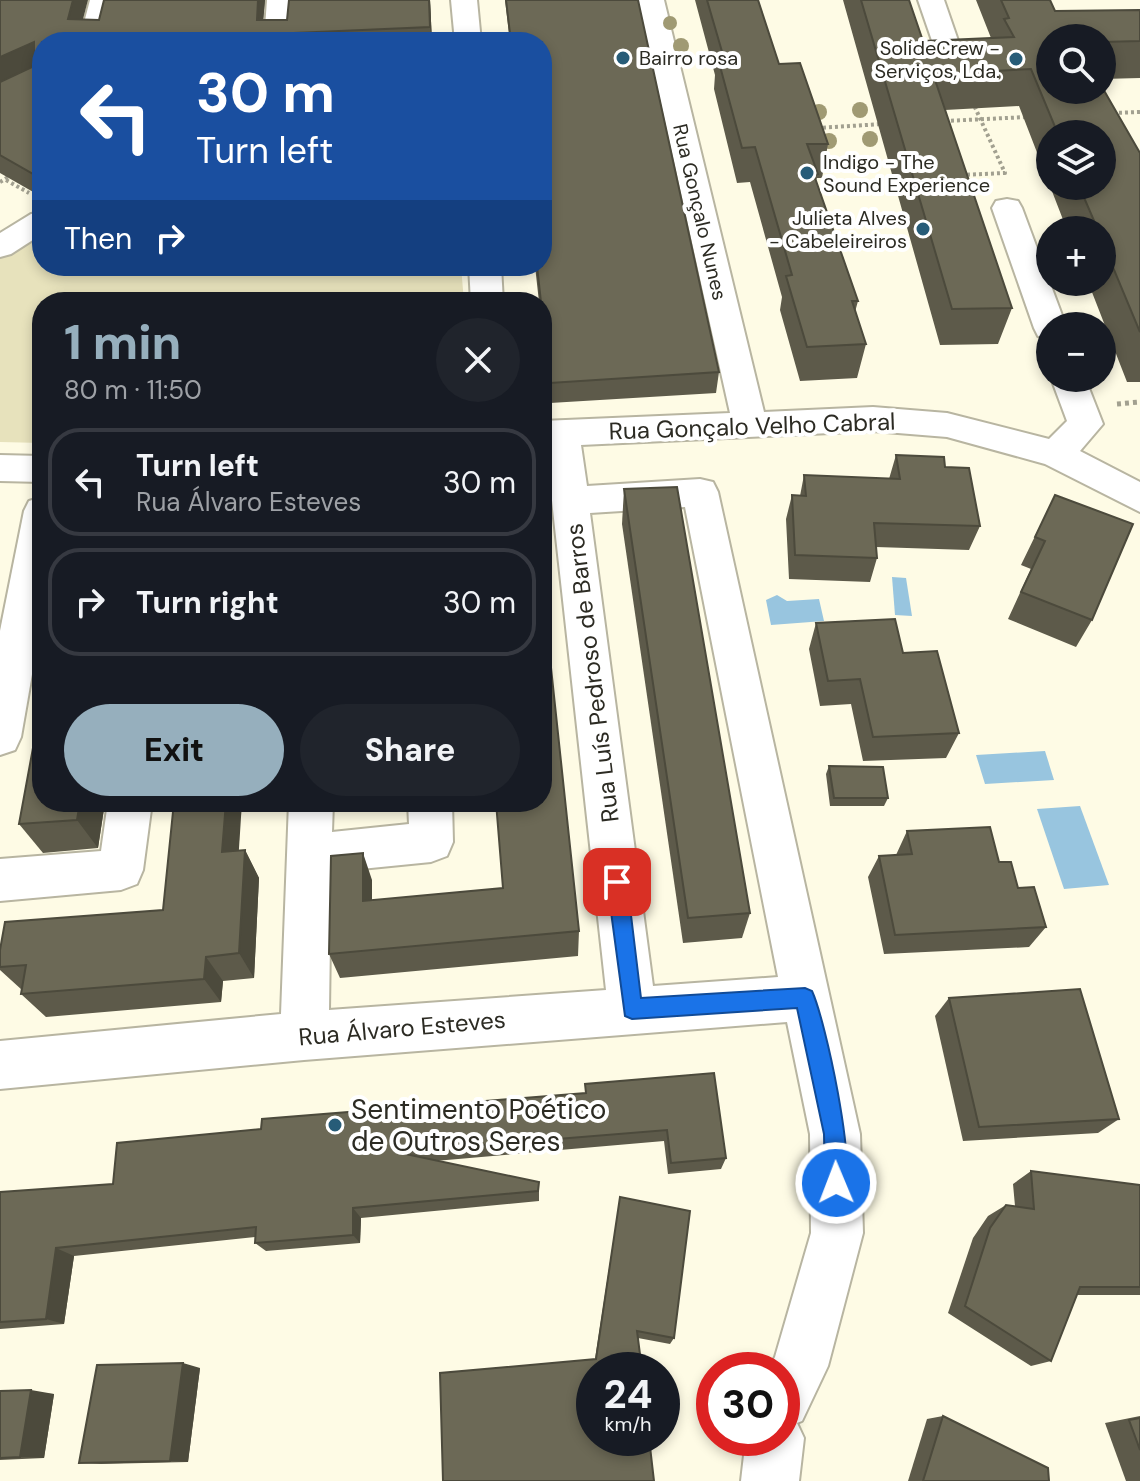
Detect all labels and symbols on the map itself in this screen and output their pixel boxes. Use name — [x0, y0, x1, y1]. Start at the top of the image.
place label: SolideCrew - Serviços, Lda. — [875, 35, 1000, 84]
place label: Bairro rosa — [639, 45, 738, 71]
marker: Bairro rosa — [614, 49, 632, 67]
marker: SolideCrew - Serviços, Lda. — [1007, 50, 1025, 68]
street label: Rua Gonçalo Nunes — [667, 121, 733, 303]
place label: Indigo - The Sound Experience — [823, 149, 990, 198]
marker: Indigo - The Sound Experience — [798, 164, 816, 182]
place label: Julieta Alves - Cabeleireiros — [769, 205, 907, 254]
marker: Julieta Alves - Cabeleireiros — [914, 220, 932, 238]
street label: Rua Gonçalo Velho Cabral — [608, 406, 896, 446]
street label: Rua Luís Pedroso de Barros — [558, 522, 626, 824]
pin — [583, 848, 651, 916]
street label: Rua Álvaro Esteves — [297, 1003, 507, 1053]
place label: Sentimento Poético de Outros Seres — [351, 1091, 606, 1160]
marker: Sentimento Poético de Outros Seres — [326, 1116, 344, 1134]
position arrow — [794, 1141, 878, 1225]
speed limit sign: 30 — [696, 1352, 800, 1456]

